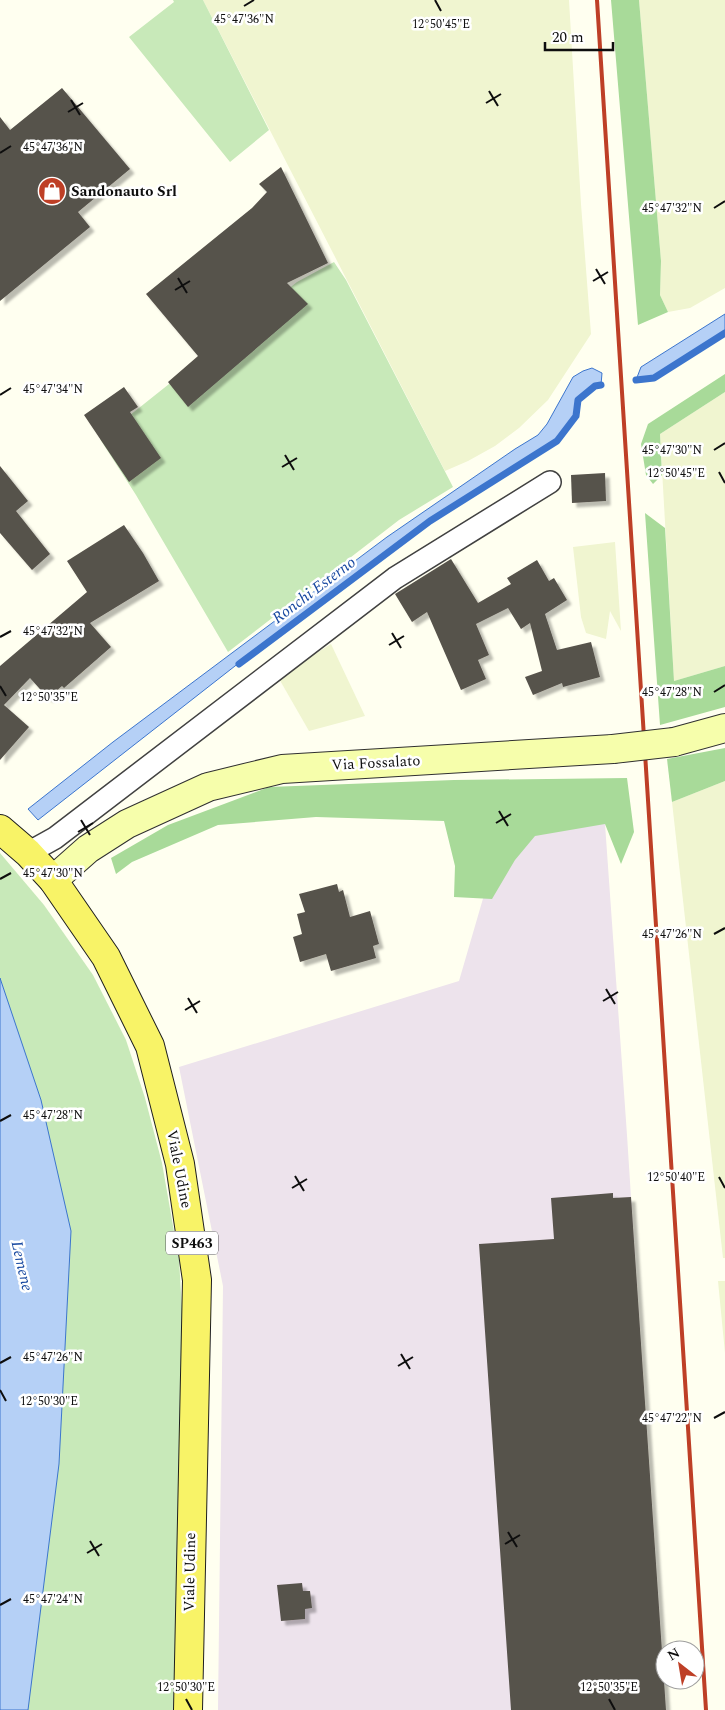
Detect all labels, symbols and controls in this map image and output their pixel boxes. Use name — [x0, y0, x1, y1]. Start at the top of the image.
text: 45°47'36"N — [214, 10, 274, 29]
text: 12°50'45"E — [412, 15, 470, 34]
scale bar — [545, 20, 612, 52]
text: 20 m — [552, 26, 584, 49]
text: 45°47'36"N — [23, 138, 83, 157]
shop icon: Sandonauto Srl — [37, 176, 67, 206]
place label: Sandonauto Srl — [71, 180, 177, 203]
text: 45°47'32"N — [642, 199, 702, 218]
text: 45°47'34"N — [23, 380, 83, 399]
text: 45°47'30"N — [642, 441, 702, 460]
text: 12°50'45"E — [647, 464, 705, 483]
water label: Ronchi Esterno — [267, 551, 361, 629]
text: 45°47'32"N — [23, 622, 83, 641]
text: 45°47'28"N — [642, 683, 702, 702]
text: 12°50'35"E — [20, 688, 78, 707]
street label: Via Fossalato — [331, 749, 421, 777]
text: 45°47'30"N — [23, 864, 83, 883]
text: 45°47'26"N — [642, 925, 702, 944]
text: 45°47'28"N — [23, 1106, 83, 1125]
street label: Viale Udine — [160, 1128, 198, 1210]
text: 12°50'40"E — [647, 1168, 705, 1187]
road number: SP463 — [166, 1232, 218, 1254]
water label: Lemene — [5, 1238, 39, 1294]
text: 45°47'26"N — [23, 1348, 83, 1367]
text: 12°50'30"E — [20, 1392, 78, 1411]
text: 45°47'22"N — [642, 1409, 702, 1428]
street label: Viale Udine — [178, 1532, 202, 1612]
text: 45°47'24"N — [23, 1590, 83, 1609]
north arrow — [655, 1640, 705, 1690]
text: N — [663, 1642, 684, 1666]
text: 12°50'30"E — [157, 1678, 215, 1697]
text: 12°50'35"E — [580, 1678, 638, 1697]

